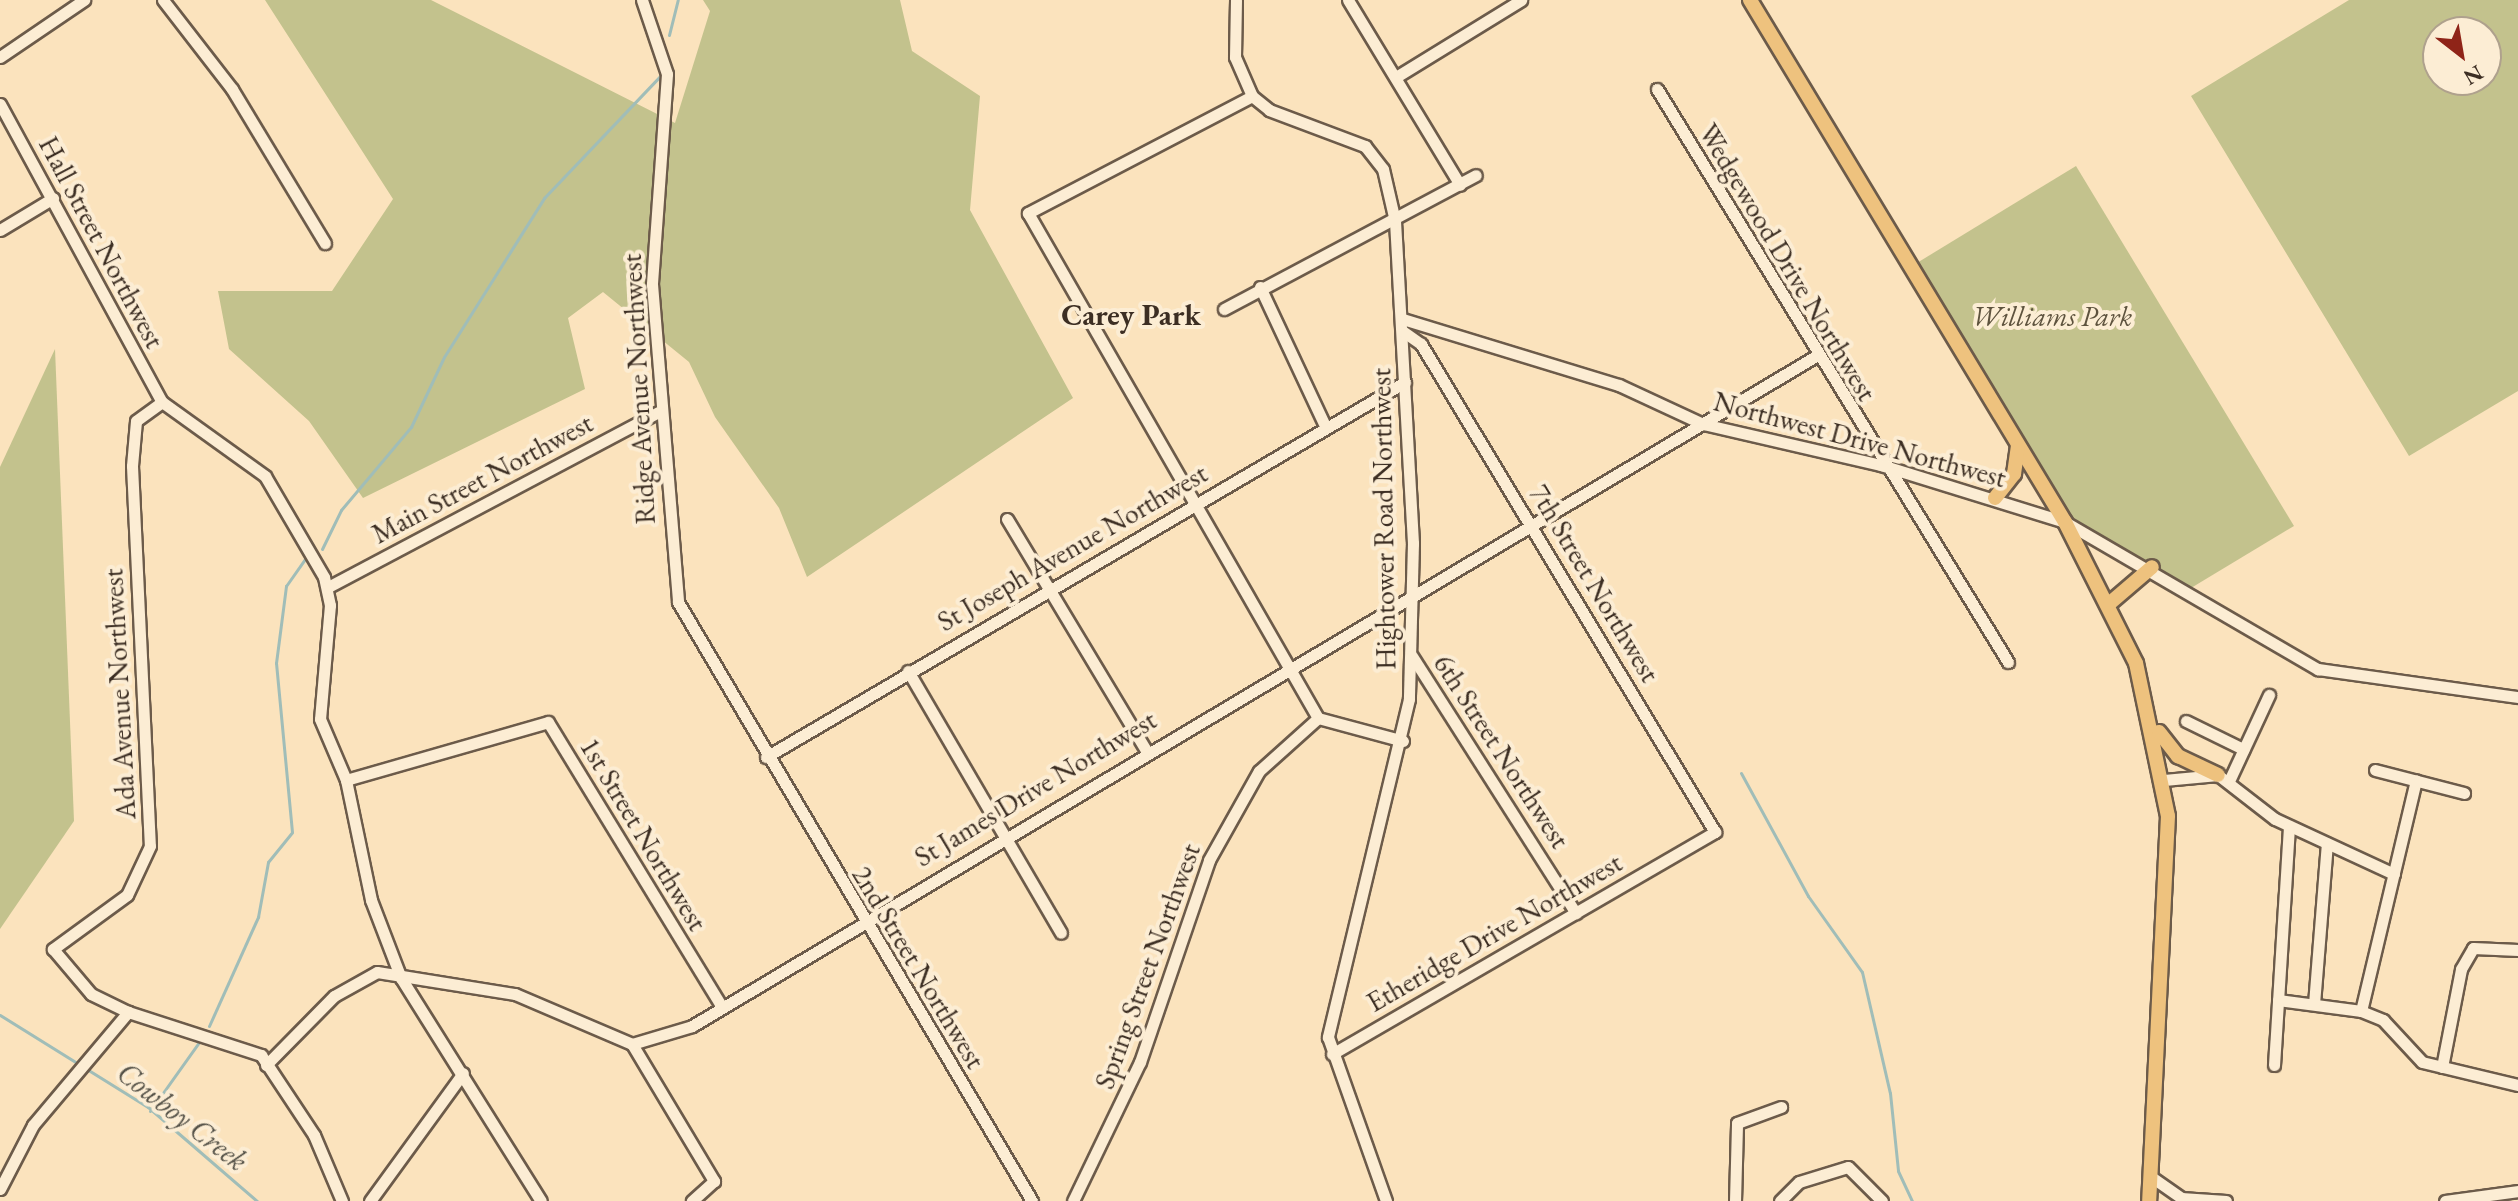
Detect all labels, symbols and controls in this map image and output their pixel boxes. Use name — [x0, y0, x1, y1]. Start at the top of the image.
north arrow — [2422, 16, 2502, 96]
text: N — [2458, 58, 2489, 92]
street label: Wedgewood Drive Northwest — [1692, 117, 1884, 407]
street label: Hall Street Northwest — [32, 130, 172, 354]
street label: Ridge Avenue Northwest — [614, 253, 662, 525]
district label: Carey Park — [1061, 297, 1201, 333]
park label: Williams Park — [1972, 299, 2132, 333]
street label: Hightower Road Northwest — [1364, 368, 1402, 670]
street label: Northwest Drive Northwest — [1710, 384, 2010, 494]
street label: Main Street Northwest — [366, 406, 598, 550]
street label: St Joseph Avenue Northwest — [931, 456, 1213, 638]
street label: 7th Street Northwest — [1523, 478, 1667, 688]
street label: Ada Avenue Northwest — [96, 568, 142, 820]
street label: 6th Street Northwest — [1427, 648, 1577, 854]
street label: St James Drive Northwest — [908, 703, 1162, 873]
street label: 1st Street Northwest — [573, 731, 715, 937]
street label: Spring Street Northwest — [1087, 839, 1207, 1093]
street label: Etheridge Drive Northwest — [1360, 845, 1628, 1019]
street label: 2nd Street Northwest — [845, 860, 993, 1074]
water label: Cowboy Creek — [110, 1055, 254, 1179]

